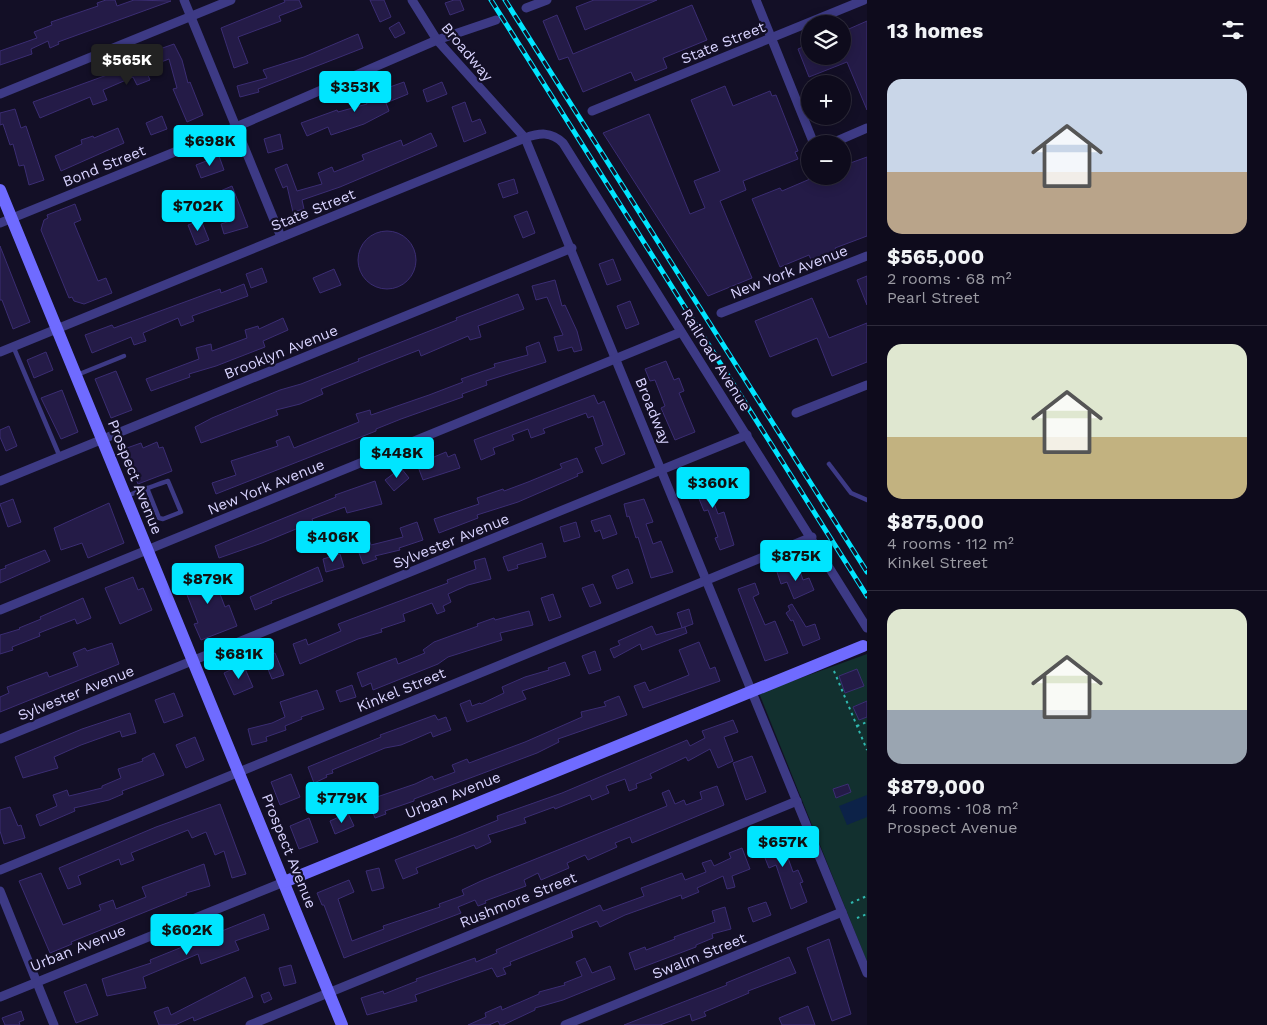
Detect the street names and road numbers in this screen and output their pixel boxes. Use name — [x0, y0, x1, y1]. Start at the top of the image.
street label: State Street — [678, 18, 768, 68]
street label: Broadway — [437, 19, 497, 85]
street label: Bond Street — [60, 141, 149, 191]
street label: State Street — [268, 185, 358, 235]
street label: New York Avenue — [728, 241, 850, 303]
street label: Railroad Avenue — [677, 305, 755, 415]
street label: Brooklyn Avenue — [222, 321, 340, 383]
street label: Broadway — [631, 375, 675, 447]
street label: Prospect Avenue — [104, 417, 166, 537]
street label: New York Avenue — [205, 455, 327, 519]
street label: Sylvester Avenue — [390, 509, 512, 573]
street label: Sylvester Avenue — [15, 661, 137, 725]
street label: Kinkel Street — [354, 664, 449, 716]
street label: Urban Avenue — [403, 768, 503, 822]
street label: Prospect Avenue — [258, 791, 320, 911]
street label: Rushmore Street — [457, 868, 580, 932]
street label: Urban Avenue — [28, 921, 128, 975]
street label: Swalm Street — [649, 929, 749, 983]

